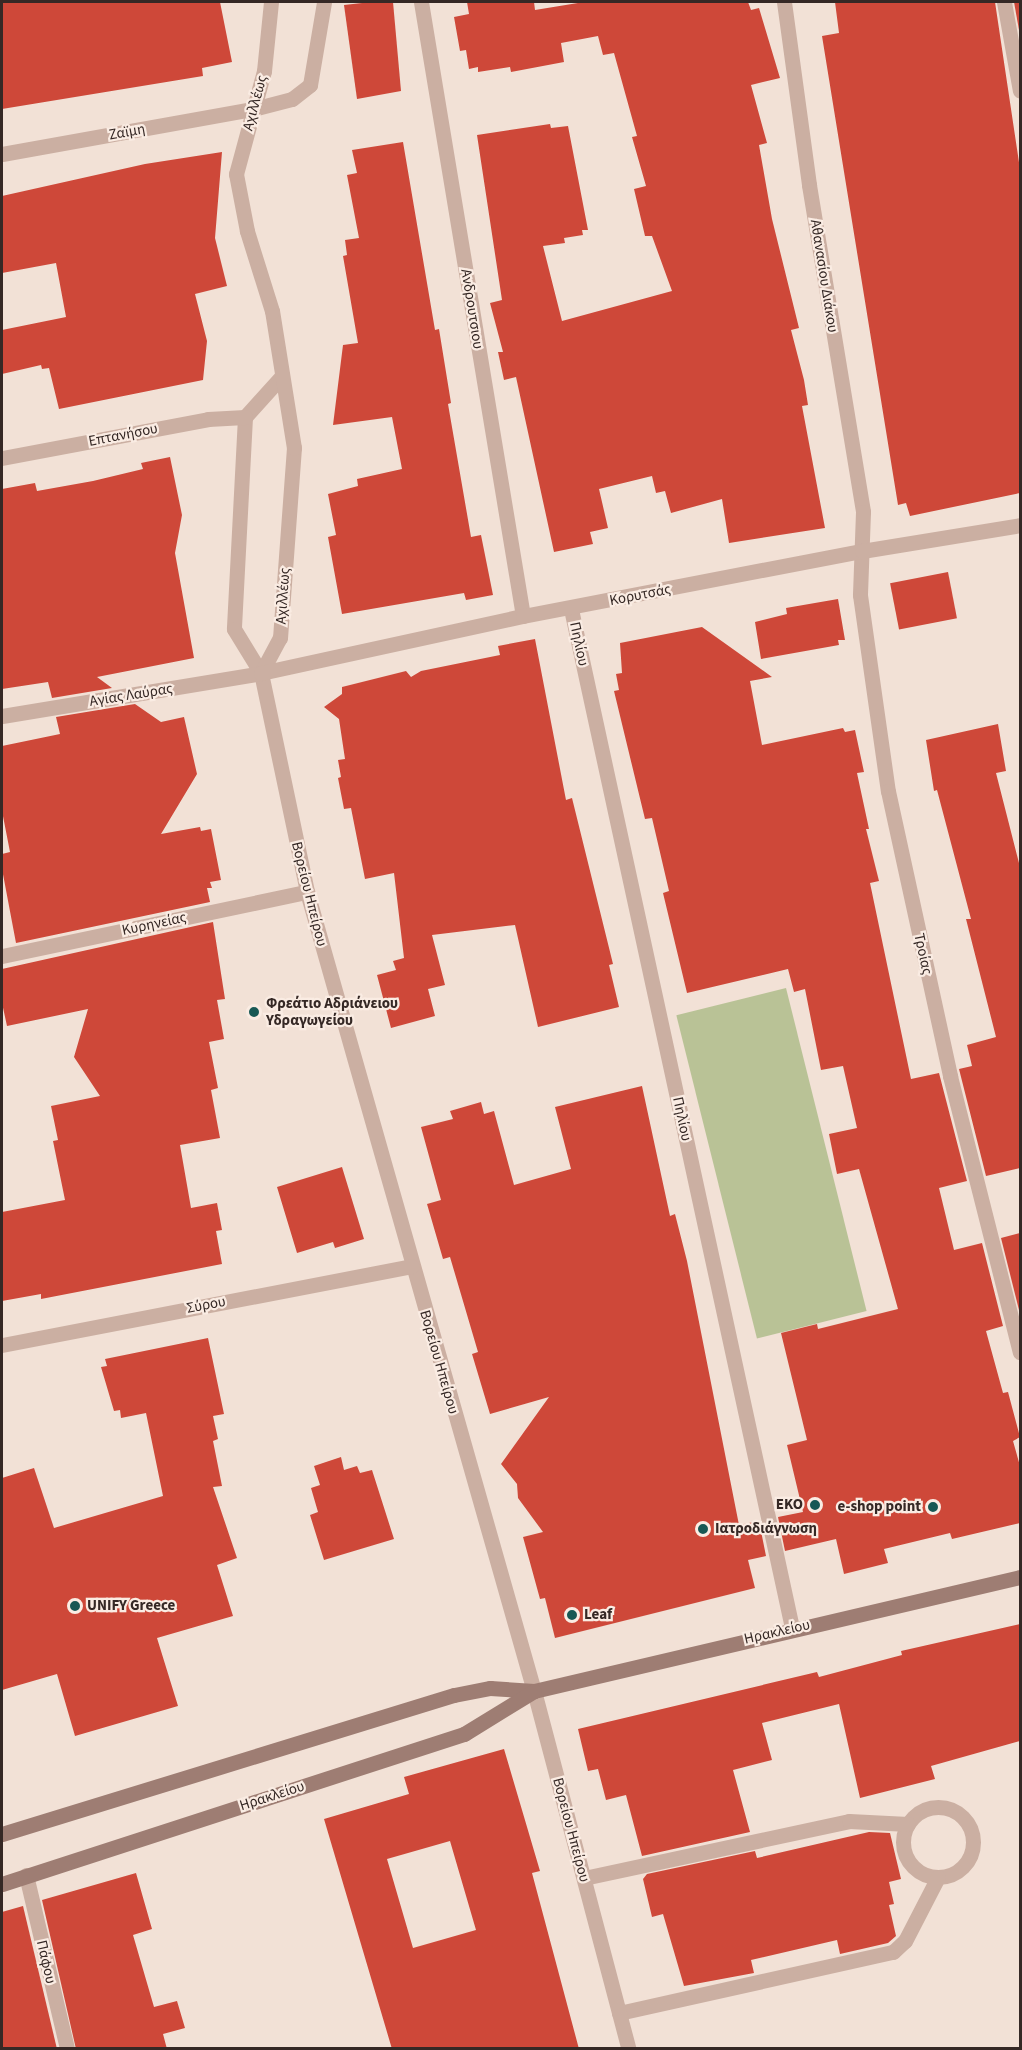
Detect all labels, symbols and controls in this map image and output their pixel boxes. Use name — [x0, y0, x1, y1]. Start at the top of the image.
street label: Αχιλλέως — [239, 73, 271, 133]
street label: Ζαϊμη — [107, 120, 147, 144]
street label: Αθανασίου Διάκου — [806, 218, 842, 334]
street label: Ανδρουτσιου — [457, 268, 487, 350]
street label: Επτανήσου — [87, 419, 159, 451]
street label: Αχιλλέως — [272, 567, 294, 625]
street label: Κορυτσάς — [608, 580, 672, 610]
street label: Πηλίου — [566, 620, 592, 668]
street label: Αγίας Λαύρας — [88, 680, 174, 710]
street label: Βορείου Ηπείρου — [287, 840, 331, 948]
street label: Κυρηνείας — [120, 908, 188, 940]
street label: Τροίας — [910, 932, 936, 976]
place label: Φρεάτιο Αδριάνειου Υδραγωγείου — [266, 994, 398, 1029]
marker: Φρεάτιο Αδριάνειου Υδραγωγείου — [247, 1005, 261, 1019]
street label: Πηλίου — [669, 1095, 695, 1143]
street label: Σύρου — [185, 1292, 227, 1318]
street label: Βορείου Ηπείρου — [416, 1308, 462, 1416]
place label: EKO — [776, 1496, 803, 1514]
marker: EKO — [808, 1498, 822, 1512]
place label: e-shop point — [838, 1498, 921, 1516]
marker: e-shop point — [926, 1500, 940, 1514]
place label: Ιατροδιάγνωση — [715, 1520, 817, 1538]
marker: Ιατροδιάγνωση — [696, 1522, 710, 1536]
place label: UNIFY Greece — [87, 1597, 175, 1615]
marker: UNIFY Greece — [68, 1599, 82, 1613]
place label: Leaf — [584, 1606, 612, 1624]
marker: Leaf — [565, 1608, 579, 1622]
street label: Ηρακλείου — [742, 1616, 812, 1648]
street label: Βορείου Ηπείρου — [548, 1776, 594, 1884]
street label: Ηρακλείου — [237, 1777, 307, 1815]
street label: Πάφου — [32, 1939, 60, 1985]

